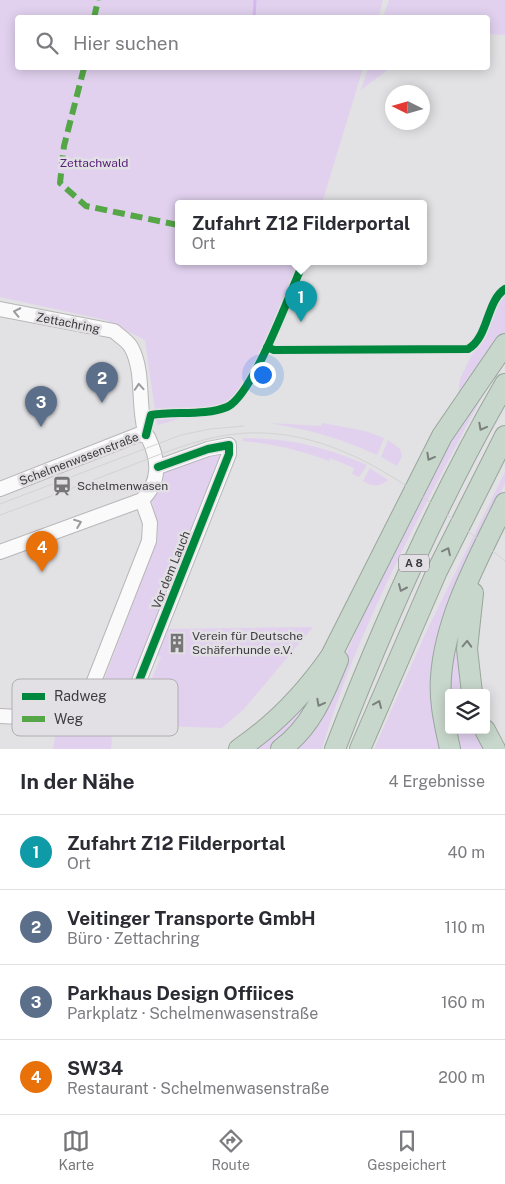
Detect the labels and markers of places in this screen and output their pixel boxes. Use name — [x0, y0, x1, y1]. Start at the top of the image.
pin: 1 — [285, 281, 317, 322]
pin: 2 — [86, 362, 118, 403]
pin: 3 — [25, 386, 57, 427]
station icon: Schelmenwasen — [51, 475, 73, 497]
place label: Schelmenwasen — [77, 479, 168, 493]
pin: 4 — [26, 531, 58, 572]
place label: Verein für Deutsche Schäferhunde e.V. — [192, 629, 303, 657]
building icon: Verein für Deutsche Schäferhunde e.V. — [166, 632, 188, 654]

